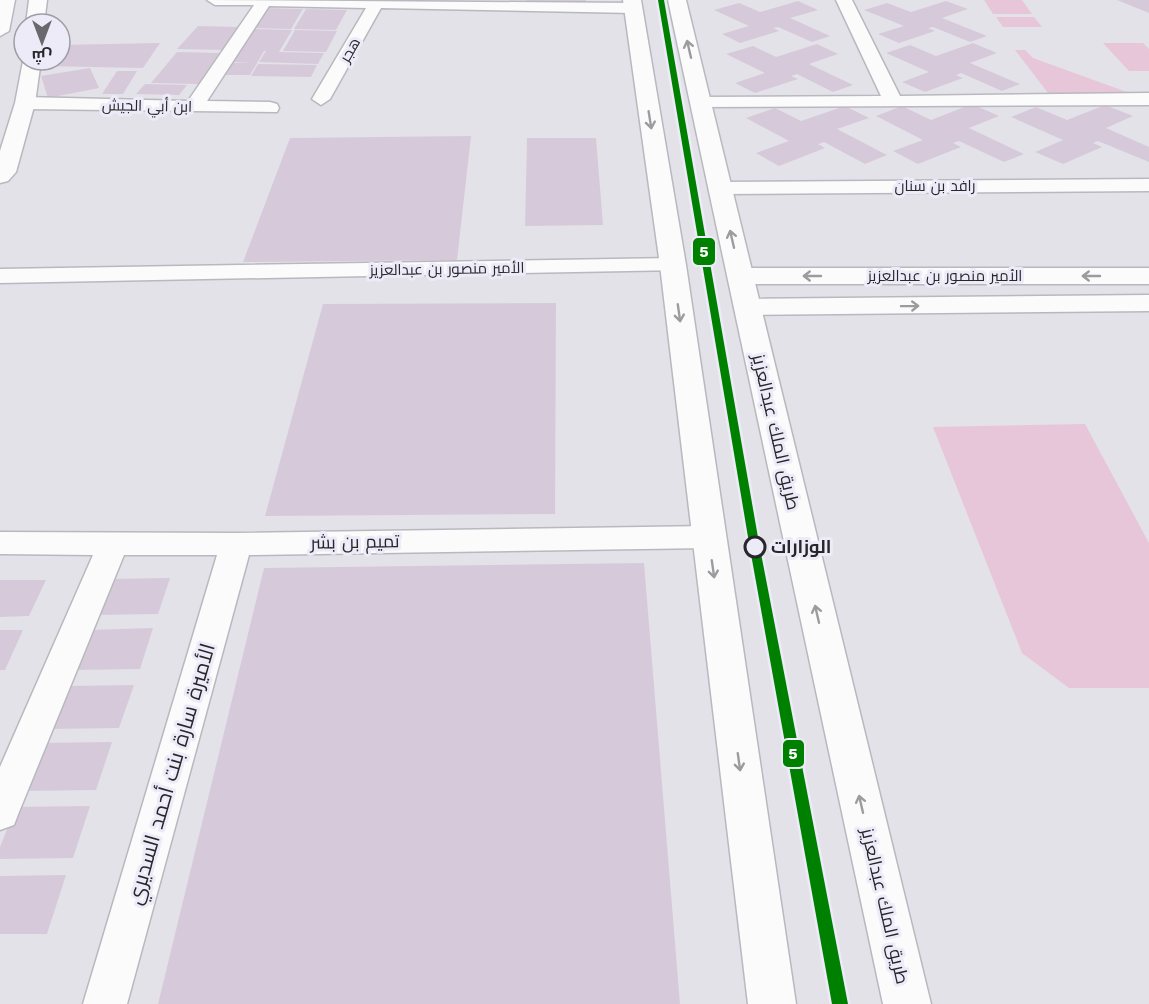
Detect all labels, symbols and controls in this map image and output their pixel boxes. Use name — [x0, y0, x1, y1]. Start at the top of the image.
north arrow — [12, 12, 72, 72]
street label: هجر — [335, 34, 364, 66]
one-way arrow — [682, 40, 694, 59]
text: ش — [32, 47, 52, 66]
street label: ابن أبي الجيش — [102, 95, 192, 119]
one-way arrow — [645, 110, 656, 130]
street label: رافد بن سنان — [894, 177, 976, 196]
one-way arrow — [726, 230, 738, 249]
line badge: 5 — [692, 237, 716, 266]
text: 5 — [699, 242, 709, 261]
street label: الأمير منصور بن عبدالعزيز — [368, 259, 525, 280]
street label: الأمير منصور بن عبدالعزيز — [867, 267, 1022, 286]
one-way arrow — [802, 270, 822, 282]
one-way arrow — [1081, 270, 1101, 282]
one-way arrow — [900, 300, 920, 311]
one-way arrow — [674, 303, 685, 322]
street label: طريق الملك عبدالعزيز — [746, 351, 805, 512]
street label: تميم بن بشر — [309, 530, 400, 555]
marker: الوزارات — [744, 536, 766, 558]
place label: الوزارات — [771, 536, 831, 558]
one-way arrow — [708, 558, 719, 578]
one-way arrow — [811, 604, 823, 623]
street label: الأميرة سارة بنت أحمد السديري — [121, 640, 224, 908]
line badge: 5 — [782, 739, 805, 768]
text: 5 — [788, 744, 798, 763]
one-way arrow — [734, 752, 745, 771]
one-way arrow — [855, 795, 867, 814]
street label: طريق الملك عبدالعزيز — [855, 825, 914, 986]

